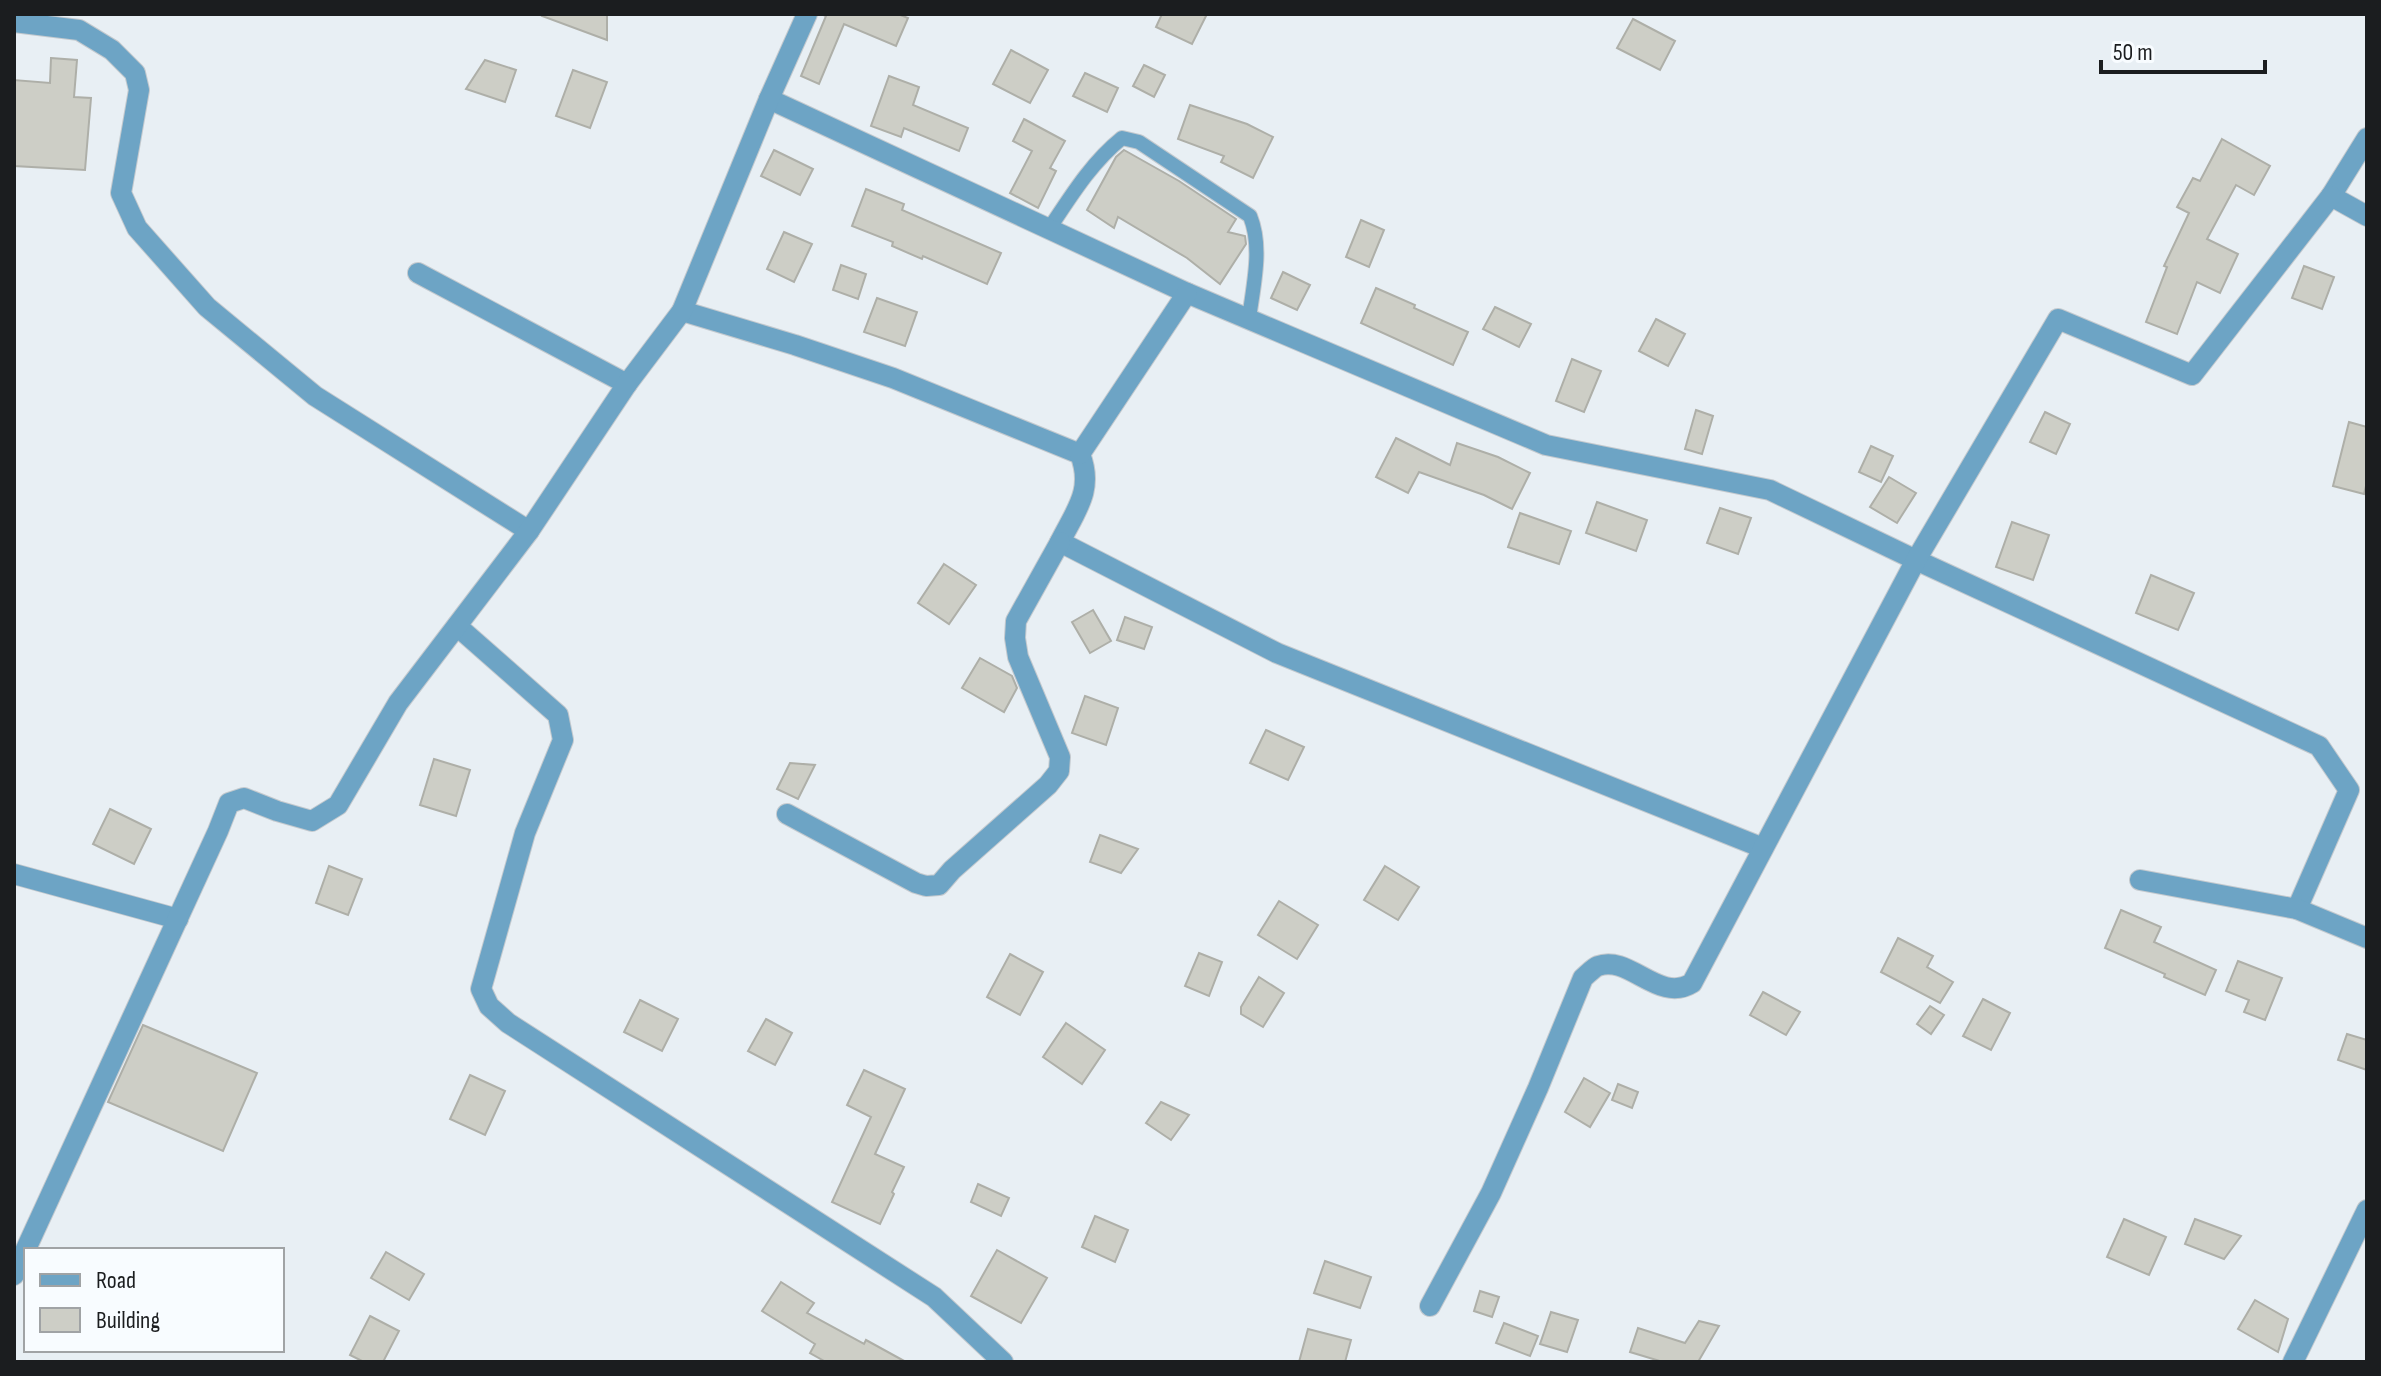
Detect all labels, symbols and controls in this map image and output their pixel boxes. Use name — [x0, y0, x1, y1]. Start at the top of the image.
scale bar — [2101, 24, 2265, 74]
text: 50 m — [2113, 38, 2153, 67]
legend — [24, 1248, 284, 1352]
text: Road — [96, 1266, 136, 1295]
text: Building — [96, 1306, 160, 1335]

